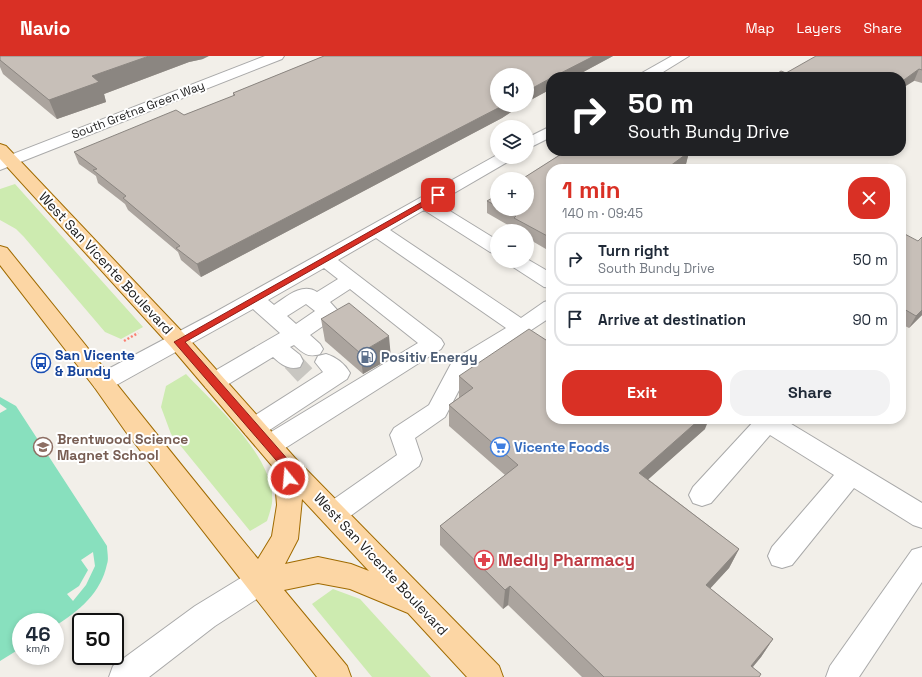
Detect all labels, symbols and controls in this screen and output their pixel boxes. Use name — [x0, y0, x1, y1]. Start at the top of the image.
text: Navio — [20, 16, 70, 41]
text: Map — [745, 19, 775, 37]
text: Layers — [797, 19, 841, 37]
text: Share — [863, 19, 902, 37]
map controls — [490, 68, 534, 268]
button: sound — [490, 68, 534, 112]
street label: South Gretna Green Way — [69, 77, 207, 143]
text: 50 m — [628, 85, 694, 121]
icon: right — [562, 88, 614, 140]
button: layers — [490, 120, 534, 164]
text: South Bundy Drive — [628, 120, 789, 143]
button: + — [490, 172, 534, 216]
text: 1 min — [562, 174, 621, 205]
button: close — [848, 177, 890, 219]
pin — [421, 178, 455, 212]
icon: arrive — [427, 184, 449, 206]
street label: West San Vicente Boulevard — [35, 188, 177, 338]
text: 140 m · 09:45 — [562, 205, 643, 222]
button: − — [490, 224, 534, 268]
text: Turn right — [598, 241, 669, 260]
icon: right — [564, 248, 586, 270]
text: 50 m — [853, 250, 888, 269]
text: South Bundy Drive — [598, 260, 715, 277]
icon: arrive — [564, 308, 586, 330]
text: Arrive at destination — [598, 310, 746, 329]
text: 90 m — [852, 310, 888, 329]
place label: San Vicente & Bundy — [55, 346, 135, 380]
fuel station icon: Positiv Energy — [356, 346, 378, 368]
place label: Positiv Energy — [381, 348, 478, 366]
bus stop icon: San Vicente & Bundy — [30, 352, 52, 374]
button: Exit — [562, 370, 722, 416]
button: Share — [730, 370, 890, 416]
place label: Brentwood Science Magnet School — [57, 430, 188, 464]
school or university icon: Brentwood Science Magnet School — [32, 436, 54, 458]
supermarket icon: Vicente Foods — [489, 436, 511, 458]
place label: Vicente Foods — [514, 438, 610, 456]
position arrow — [267, 457, 309, 499]
street label: West San Vicente Boulevard — [310, 489, 452, 639]
pharmacy icon: Medly Pharmacy — [473, 549, 495, 571]
place label: Medly Pharmacy — [498, 549, 635, 571]
speed limit sign: 50 — [72, 613, 124, 665]
text: 46 — [25, 621, 51, 647]
text: km/h — [26, 642, 50, 655]

